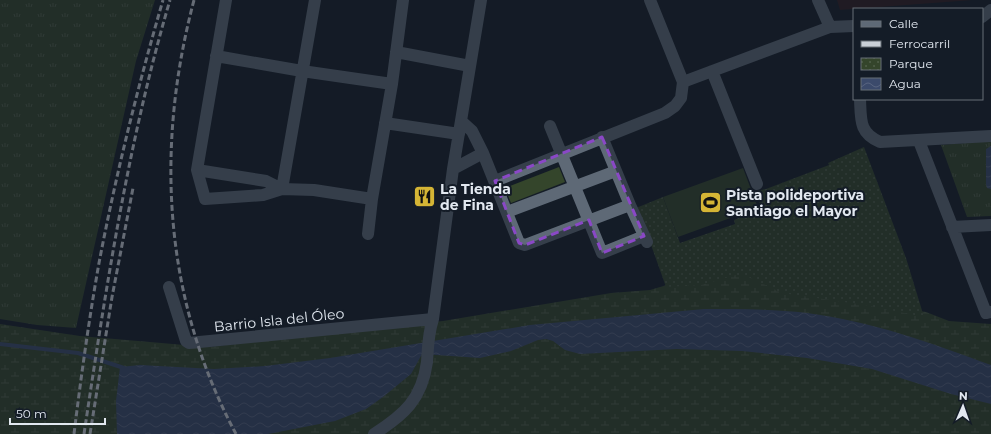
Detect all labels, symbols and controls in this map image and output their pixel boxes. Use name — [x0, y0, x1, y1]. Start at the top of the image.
legend — [853, 8, 983, 100]
text: Calle — [889, 16, 918, 31]
text: Ferrocarril — [889, 36, 950, 51]
text: Parque — [889, 56, 933, 71]
text: Agua — [889, 76, 921, 91]
place label: La Tienda de Fina — [440, 180, 511, 214]
restaurant icon: La Tienda de Fina — [411, 184, 437, 210]
place label: Pista polideportiva Santiago el Mayor — [726, 186, 864, 220]
sports icon: Pista polideportiva Santiago el Mayor — [697, 190, 723, 216]
street label: Barrio Isla del Óleo — [213, 304, 345, 336]
north arrow — [943, 386, 983, 426]
text: N — [959, 389, 968, 403]
scale bar — [10, 400, 105, 426]
text: 50 m — [16, 406, 47, 421]

